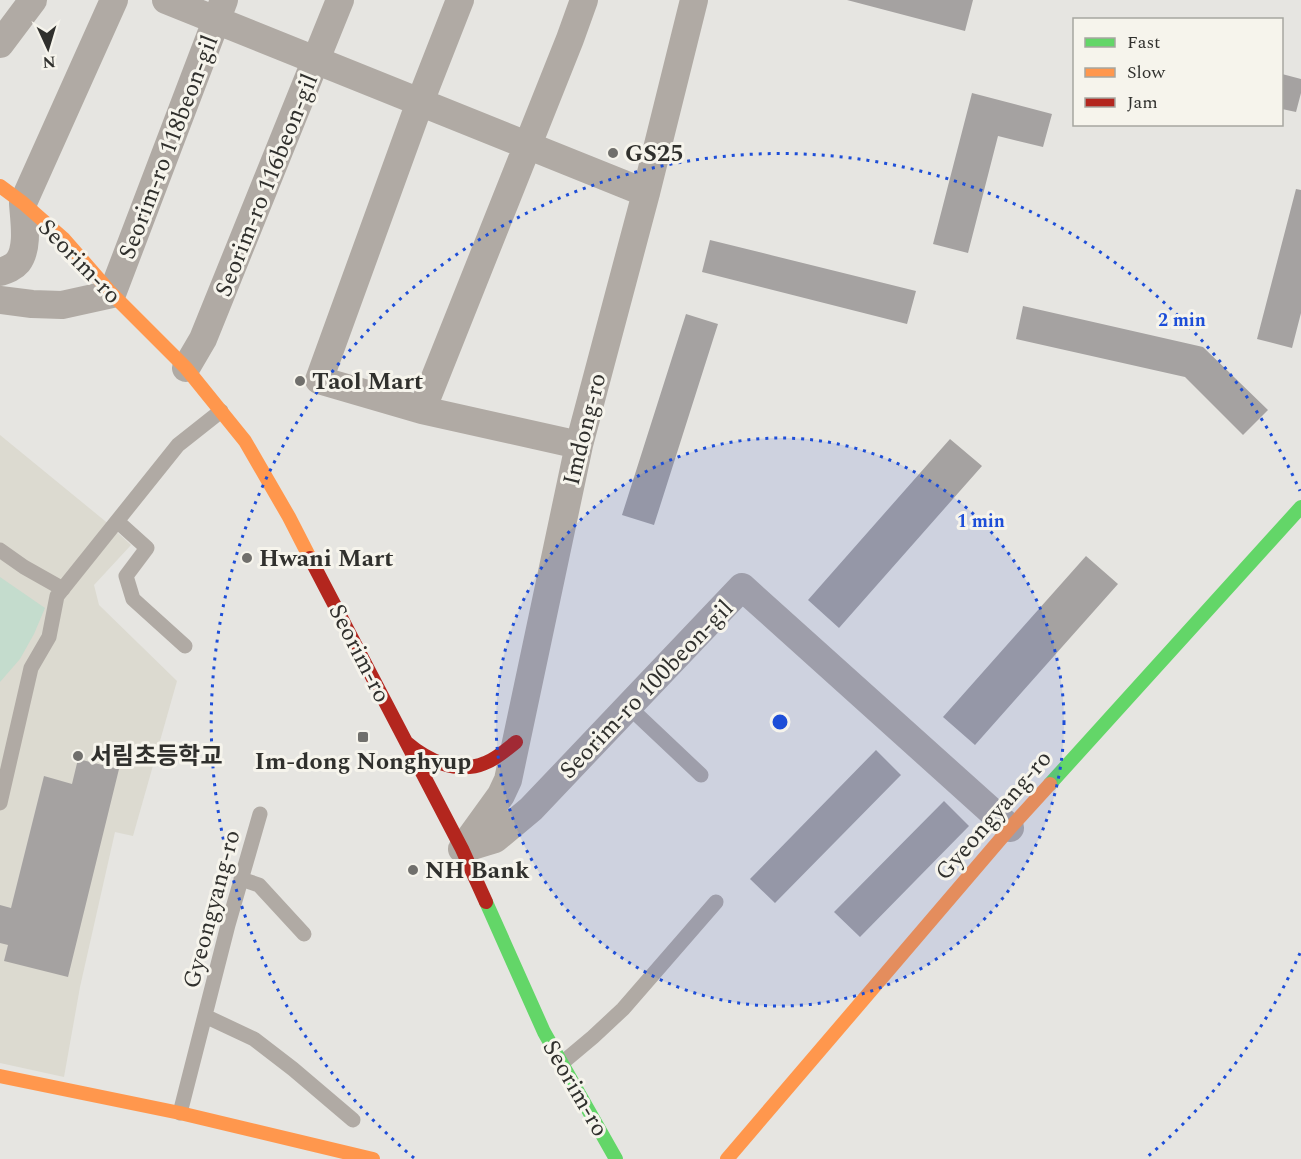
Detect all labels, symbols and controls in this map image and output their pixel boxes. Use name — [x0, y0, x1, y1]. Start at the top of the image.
north arrow — [18, 18, 78, 78]
legend — [1073, 18, 1283, 126]
text: Fast — [1127, 29, 1160, 56]
street label: Seorim-ro 118beon-gil — [110, 30, 228, 265]
text: N — [42, 50, 56, 74]
text: Slow — [1127, 59, 1166, 86]
street label: Seorim-ro 116beon-gil — [206, 68, 328, 302]
text: Jam — [1127, 89, 1158, 116]
place label: GS25 — [625, 136, 684, 172]
marker: GS25 — [606, 146, 620, 160]
street label: Seorim-ro — [29, 211, 129, 313]
text: 2 min — [1158, 307, 1206, 334]
place label: Taol Mart — [312, 364, 423, 400]
street label: Imdong-ro — [554, 369, 616, 489]
marker: Taol Mart — [293, 374, 307, 388]
text: 1 min — [957, 508, 1005, 535]
place label: Hwani Mart — [259, 541, 394, 577]
marker: Hwani Mart — [240, 551, 254, 565]
street label: Seorim-ro 100beon-gil — [551, 592, 742, 788]
street label: Seorim-ro — [319, 598, 399, 709]
centre of rings — [770, 712, 790, 732]
marker: Im-dong Nonghyup — [356, 730, 370, 744]
place label: 서림초등학교 — [90, 739, 222, 775]
street label: Gyeongyang-ro — [927, 742, 1061, 889]
place label: Im-dong Nonghyup — [255, 744, 471, 780]
marker: 서림초등학교 — [71, 749, 85, 763]
street label: Gyeongyang-ro — [173, 826, 250, 993]
place label: NH Bank — [425, 853, 530, 889]
marker: NH Bank — [406, 863, 420, 877]
street label: Seorim-ro — [533, 1033, 617, 1144]

